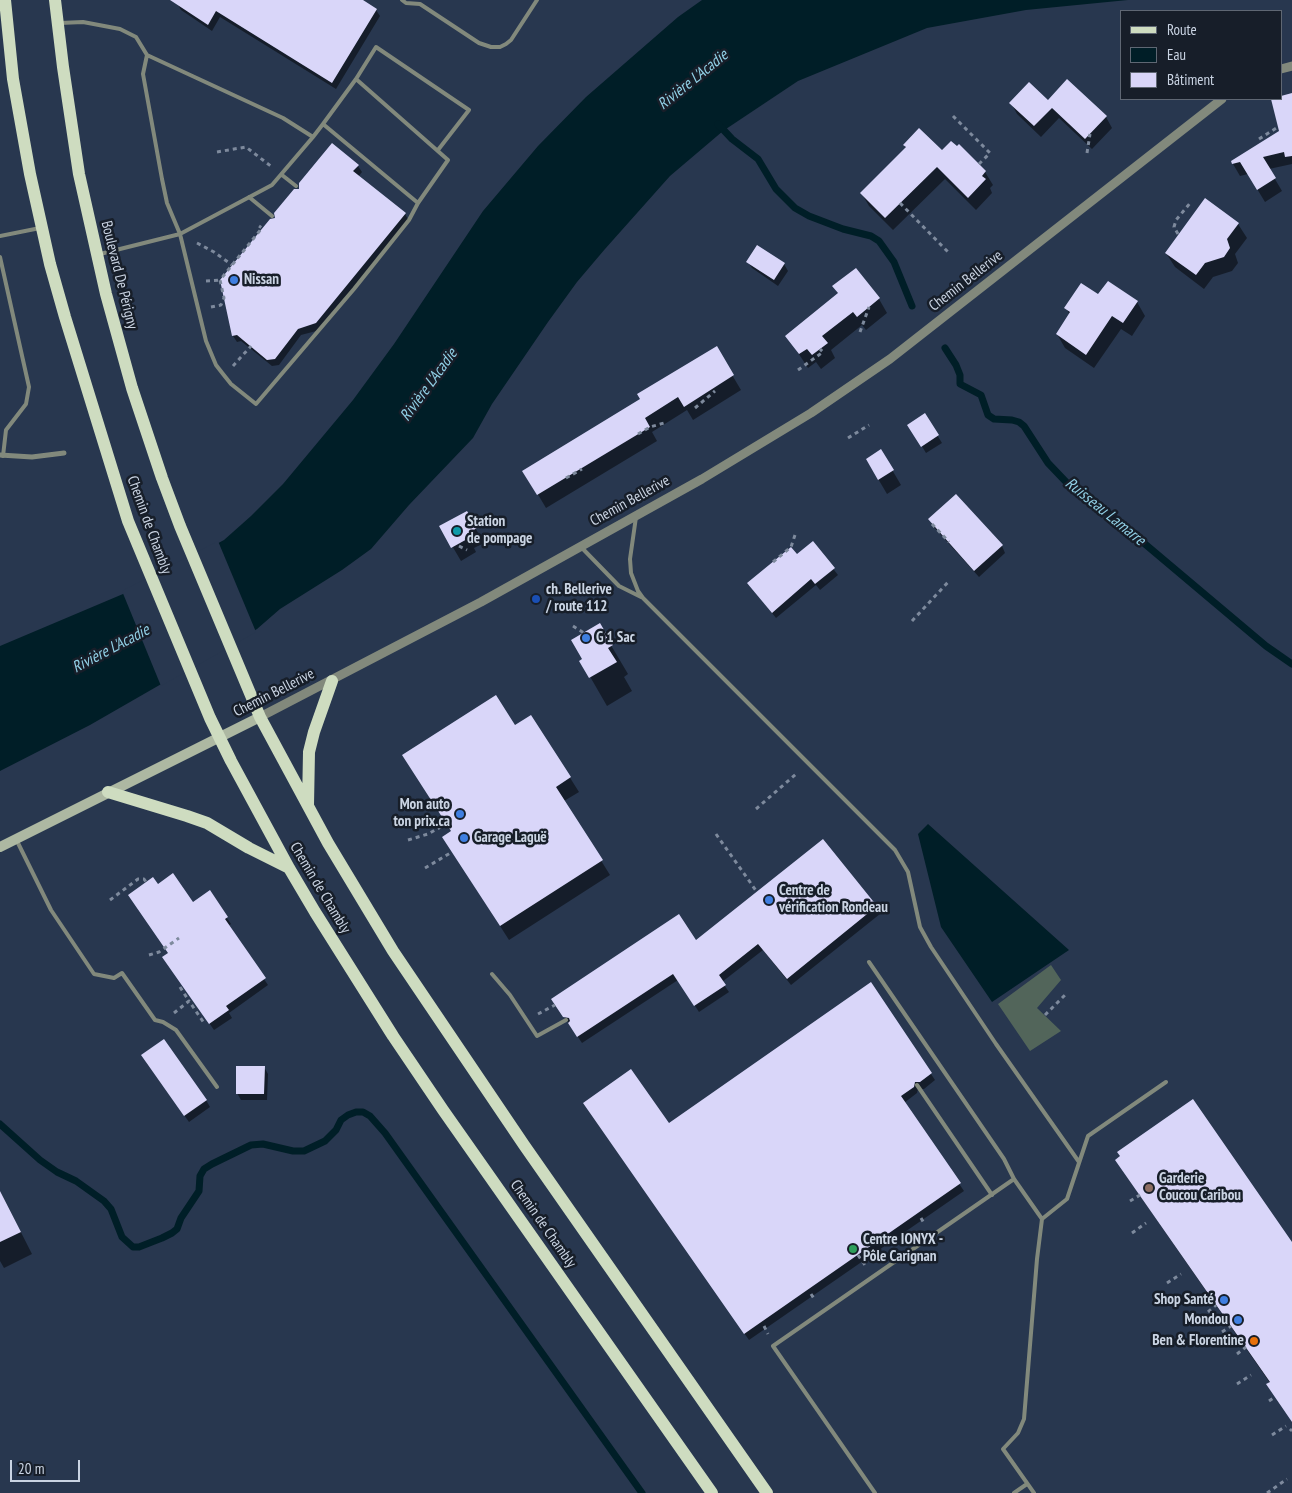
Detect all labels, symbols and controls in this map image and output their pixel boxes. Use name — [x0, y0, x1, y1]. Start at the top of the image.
legend — [1120, 10, 1282, 100]
text: Route — [1167, 20, 1197, 39]
text: Eau — [1167, 45, 1186, 64]
water label: Rivière L'Acadie — [654, 46, 732, 114]
text: Bâtiment — [1167, 70, 1214, 89]
street label: Boulevard De Périgny — [97, 219, 141, 331]
street label: Chemin Bellerive — [926, 247, 1006, 315]
place label: Nissan — [244, 271, 279, 289]
marker: Nissan — [228, 274, 240, 286]
water label: Rivière L'Acadie — [396, 345, 462, 425]
street label: Chemin Bellerive — [587, 472, 673, 530]
street label: Chemin de Chambly — [123, 473, 175, 577]
water label: Ruisseau Lamarre — [1061, 474, 1149, 550]
place label: Station de pompage — [467, 513, 532, 548]
marker: Station de pompage — [451, 525, 463, 537]
place label: ch. Bellerive / route 112 — [546, 581, 612, 616]
marker: ch. Bellerive / route 112 — [530, 593, 542, 605]
water label: Rivière L'Acadie — [69, 621, 153, 677]
place label: G 1 Sac — [596, 629, 635, 647]
marker: G 1 Sac — [580, 632, 592, 644]
street label: Chemin Bellerive — [231, 665, 317, 721]
place label: Mon auto ton prix.ca — [393, 796, 450, 831]
marker: Mon auto ton prix.ca — [454, 808, 466, 820]
place label: Garage Laguë — [474, 829, 547, 847]
marker: Garage Laguë — [458, 832, 470, 844]
street label: Chemin de Chambly — [286, 839, 354, 937]
place label: Centre de vérification Rondeau — [779, 882, 888, 917]
marker: Centre de vérification Rondeau — [763, 894, 775, 906]
place label: Garderie Coucou Caribou — [1159, 1170, 1241, 1205]
street label: Chemin de Chambly — [506, 1177, 580, 1271]
marker: Garderie Coucou Caribou — [1143, 1182, 1155, 1194]
place label: Centre IONYX - Pôle Carignan — [863, 1231, 943, 1266]
marker: Centre IONYX - Pôle Carignan — [847, 1243, 859, 1255]
place label: Shop Santé — [1154, 1291, 1214, 1309]
marker: Shop Santé — [1218, 1294, 1230, 1306]
place label: Mondou — [1185, 1311, 1228, 1329]
marker: Mondou — [1232, 1314, 1244, 1326]
place label: Ben & Florentine — [1152, 1332, 1244, 1350]
marker: Ben & Florentine — [1248, 1335, 1260, 1347]
scale bar — [12, 1450, 82, 1482]
text: 20 m — [18, 1459, 44, 1478]

